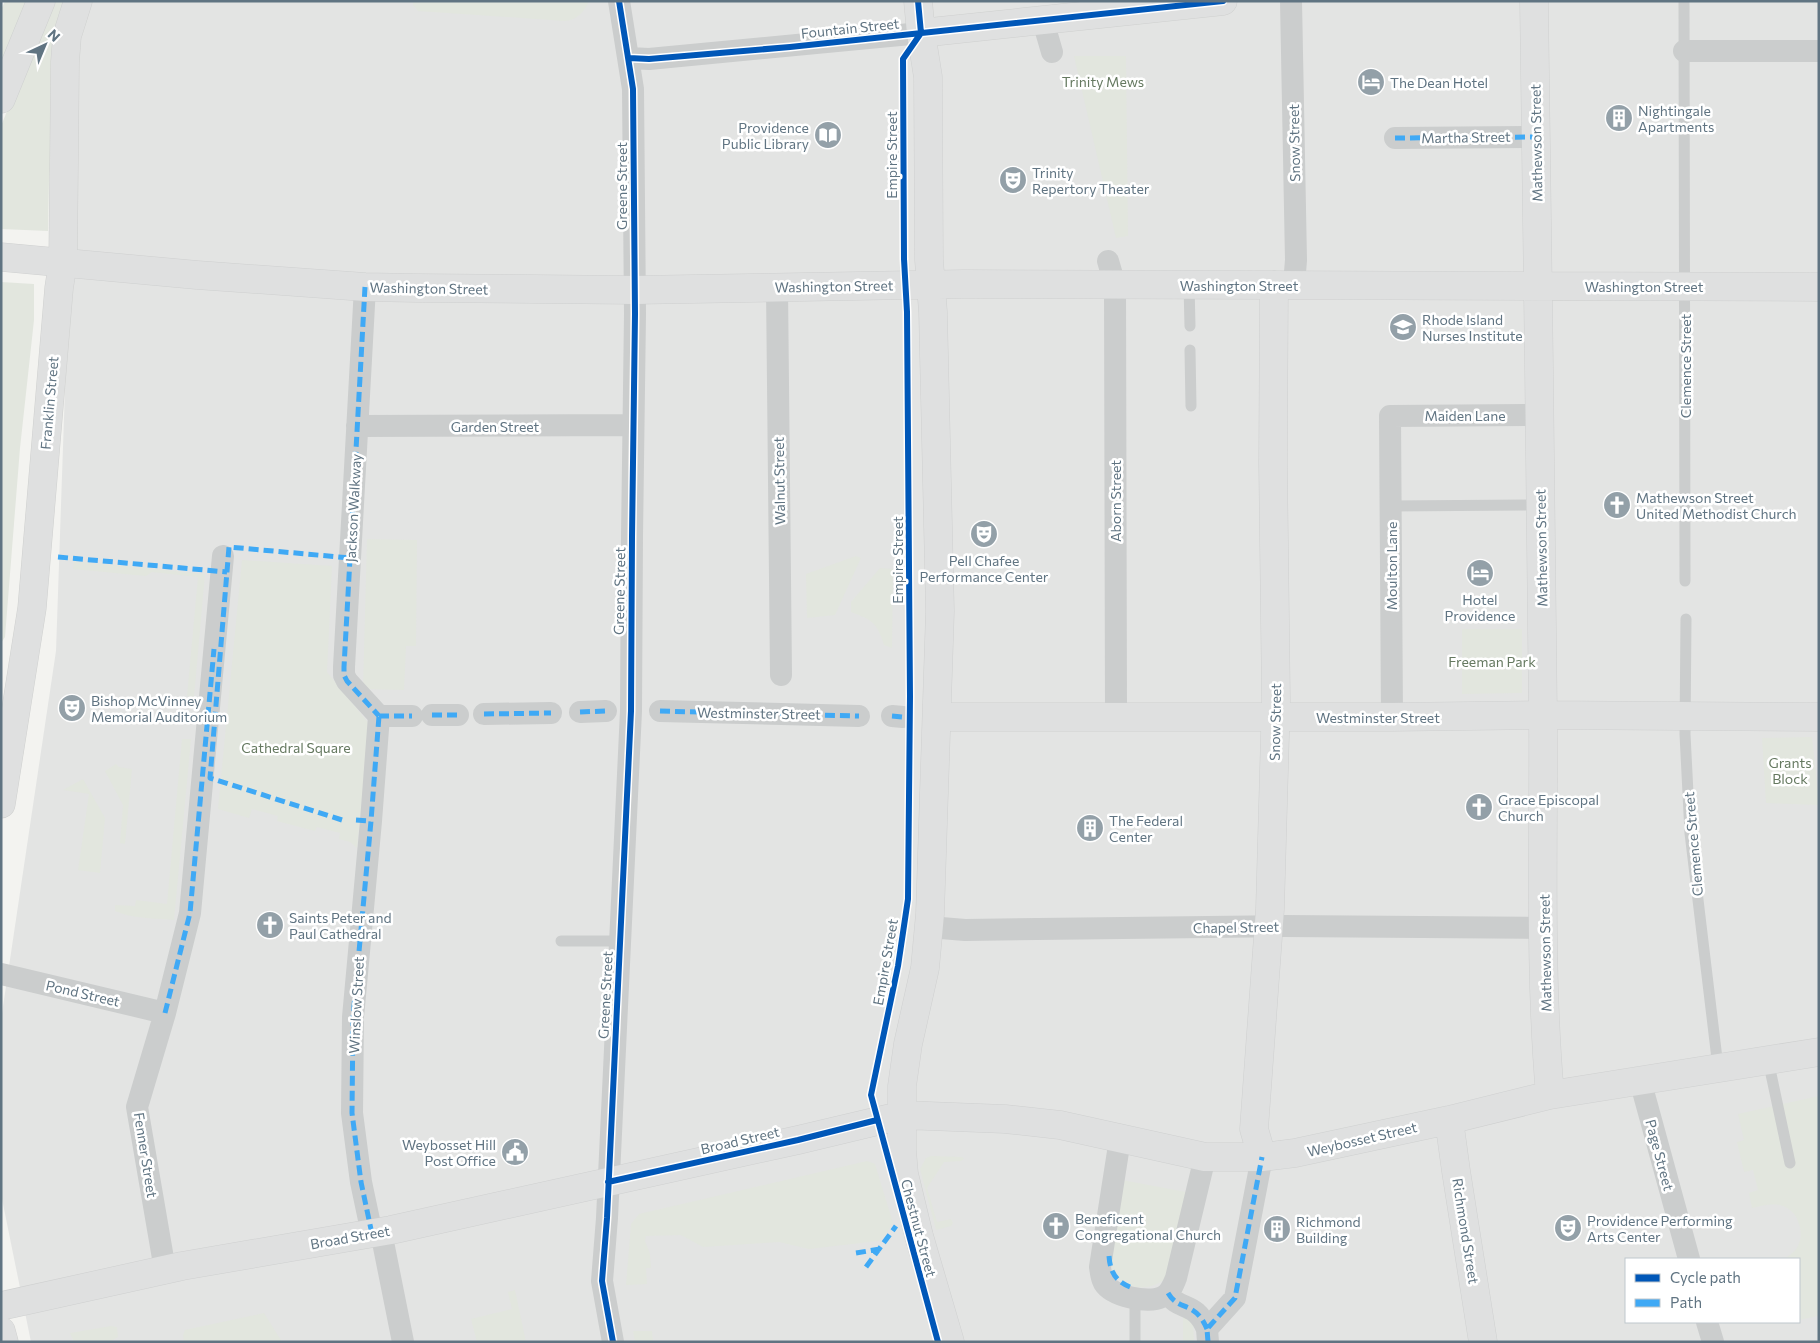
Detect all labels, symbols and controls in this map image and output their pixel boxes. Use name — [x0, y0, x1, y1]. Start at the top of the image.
street label: Fountain Street — [800, 14, 900, 42]
north arrow — [20, 20, 70, 70]
text: N — [45, 26, 64, 45]
hotel icon: The Dean Hotel — [1356, 67, 1386, 97]
park label: Trinity Mews — [1062, 73, 1144, 90]
place label: The Dean Hotel — [1390, 74, 1488, 91]
street label: Mathewson Street — [1526, 84, 1546, 202]
place label: Nightingale Apartments — [1638, 102, 1714, 135]
building icon: Nightingale Apartments — [1604, 103, 1634, 133]
street label: Snow Street — [1285, 104, 1303, 182]
street label: Empire Street — [883, 111, 900, 199]
place label: Providence Public Library — [722, 119, 809, 152]
library icon: Providence Public Library — [813, 120, 843, 150]
street label: Martha Street — [1421, 128, 1511, 146]
street label: Greene Street — [613, 142, 630, 230]
place label: Trinity Repertory Theater — [1032, 164, 1150, 197]
theatre icon: Trinity Repertory Theater — [998, 165, 1028, 195]
street label: Washington Street — [774, 276, 894, 296]
street label: Washington Street — [1180, 277, 1299, 294]
street label: Washington Street — [369, 278, 489, 298]
street label: Washington Street — [1585, 278, 1704, 295]
place label: Rhode Island Nurses Institute — [1422, 311, 1523, 344]
school or university icon: Rhode Island Nurses Institute — [1388, 312, 1418, 342]
street label: Clemence Street — [1677, 313, 1694, 418]
street label: Franklin Street — [36, 355, 62, 450]
street label: Maiden Lane — [1424, 407, 1506, 424]
street label: Garden Street — [451, 418, 540, 435]
street label: Walnut Street — [770, 436, 788, 525]
street label: Jackson Walkway — [342, 453, 364, 563]
street label: Aborn Street — [1107, 460, 1124, 542]
street label: Mathewson Street — [1531, 489, 1551, 607]
place label: Mathewson Street United Methodist Church — [1636, 489, 1797, 522]
church icon: Mathewson Street United Methodist Church — [1602, 490, 1632, 520]
street label: Empire Street — [889, 516, 906, 604]
theatre icon: Pell Chafee Performance Center — [969, 519, 999, 549]
street label: Moulton Lane — [1383, 522, 1400, 610]
street label: Greene Street — [610, 547, 628, 635]
place label: Pell Chafee Performance Center — [920, 552, 1049, 585]
hotel icon: Hotel Providence — [1465, 558, 1495, 588]
place label: Hotel Providence — [1445, 591, 1515, 624]
park label: Freeman Park — [1448, 653, 1536, 670]
street label: Snow Street — [1266, 683, 1284, 761]
place label: Bishop McVinney Memorial Auditorium — [91, 692, 227, 725]
theatre icon: Bishop McVinney Memorial Auditorium — [57, 693, 87, 723]
street label: Westminster Street — [697, 703, 821, 723]
street label: Westminster Street — [1316, 709, 1440, 726]
park label: Cathedral Square — [241, 739, 351, 756]
park label: Grants Block — [1768, 754, 1812, 787]
place label: Grace Episcopal Church — [1498, 791, 1599, 824]
street label: Clemence Street — [1680, 791, 1706, 897]
church icon: Grace Episcopal Church — [1464, 792, 1494, 822]
place label: The Federal Center — [1109, 812, 1183, 845]
building icon: The Federal Center — [1075, 813, 1105, 843]
street label: Mathewson Street — [1535, 894, 1555, 1012]
place label: Saints Peter and Paul Cathedral — [289, 909, 392, 942]
church icon: Saints Peter and Paul Cathedral — [255, 910, 285, 940]
street label: Empire Street — [869, 917, 901, 1007]
street label: Chapel Street — [1193, 918, 1280, 936]
street label: Greene Street — [594, 950, 616, 1039]
street label: Winslow Street — [345, 956, 367, 1054]
street label: Pond Street — [44, 976, 122, 1010]
street label: Fenner Street — [131, 1111, 161, 1199]
street label: Page Street — [1642, 1117, 1678, 1193]
street label: Weybosset Street — [1305, 1118, 1419, 1160]
street label: Broad Street — [699, 1123, 781, 1157]
place label: Weybosset Hill Post Office — [402, 1136, 496, 1169]
public building icon: Weybosset Hill Post Office — [500, 1137, 530, 1167]
street label: Chestnut Street — [898, 1177, 940, 1279]
street label: Richmond Street — [1449, 1177, 1483, 1285]
place label: Beneficent Congregational Church — [1075, 1210, 1221, 1243]
church icon: Beneficent Congregational Church — [1041, 1211, 1071, 1241]
place label: Providence Performing Arts Center — [1587, 1212, 1733, 1245]
place label: Richmond Building — [1296, 1213, 1361, 1246]
theatre icon: Providence Performing Arts Center — [1553, 1213, 1583, 1243]
building icon: Richmond Building — [1262, 1214, 1292, 1244]
street label: Broad Street — [309, 1222, 391, 1252]
legend — [1625, 1258, 1800, 1323]
text: Cycle path — [1670, 1268, 1741, 1286]
text: Path — [1670, 1293, 1702, 1311]

